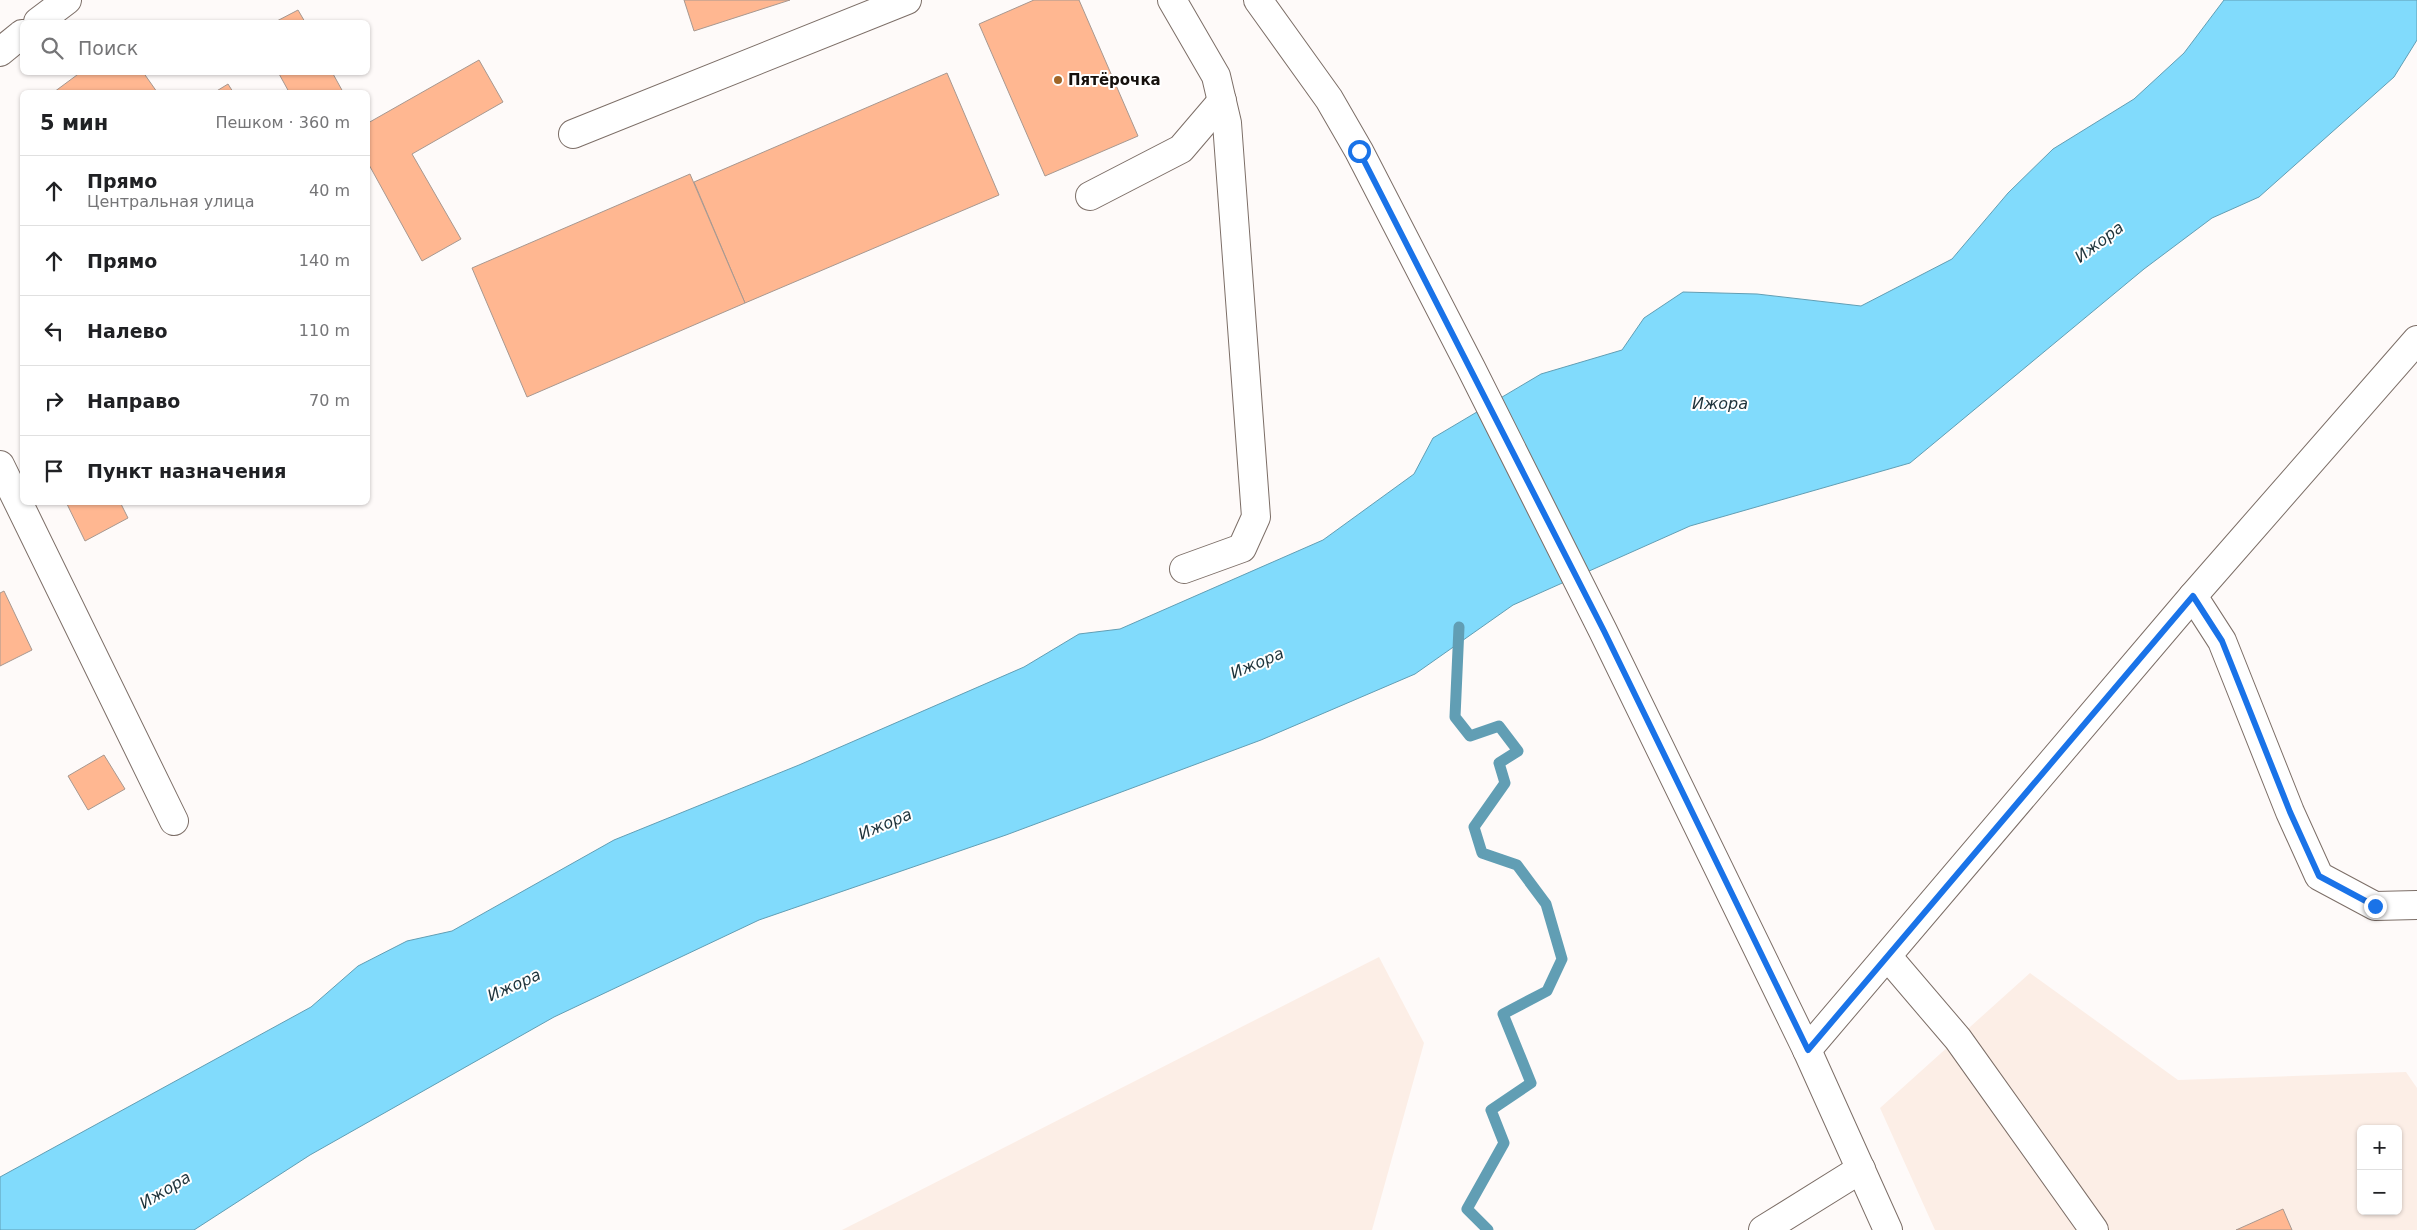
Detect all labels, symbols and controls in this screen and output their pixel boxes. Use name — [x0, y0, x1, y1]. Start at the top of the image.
search box — [20, 20, 370, 75]
icon: search — [38, 34, 66, 62]
text: Поиск — [78, 37, 138, 59]
place label: Пятёрочка — [1068, 71, 1161, 89]
marker: Пятёрочка — [1052, 74, 1064, 86]
text: 5 мин — [40, 111, 108, 135]
text: Пешком · 360 m — [215, 113, 350, 132]
route start — [1348, 140, 1371, 163]
text: Прямо — [87, 170, 157, 192]
icon: ahead — [40, 177, 68, 205]
text: 40 m — [309, 181, 350, 200]
text: Центральная улица — [87, 192, 254, 211]
water label: Ижора — [2071, 218, 2127, 266]
icon: ahead — [40, 247, 68, 275]
text: Прямо — [87, 250, 157, 272]
text: 140 m — [299, 251, 350, 270]
icon: left — [40, 317, 68, 345]
text: Налево — [87, 320, 168, 342]
text: 110 m — [299, 321, 350, 340]
icon: right — [40, 387, 68, 415]
text: Направо — [87, 390, 180, 412]
text: 70 m — [309, 391, 350, 410]
water label: Ижора — [1692, 394, 1748, 413]
icon: arrive — [40, 457, 68, 485]
text: Пункт назначения — [87, 460, 286, 482]
water label: Ижора — [1227, 643, 1287, 683]
water label: Ижора — [855, 804, 915, 844]
route end — [2364, 895, 2387, 918]
water label: Ижора — [484, 965, 544, 1005]
map controls — [2357, 1125, 2402, 1215]
button: + — [2357, 1125, 2402, 1170]
water label: Ижора — [136, 1167, 194, 1213]
button: − — [2357, 1170, 2402, 1215]

